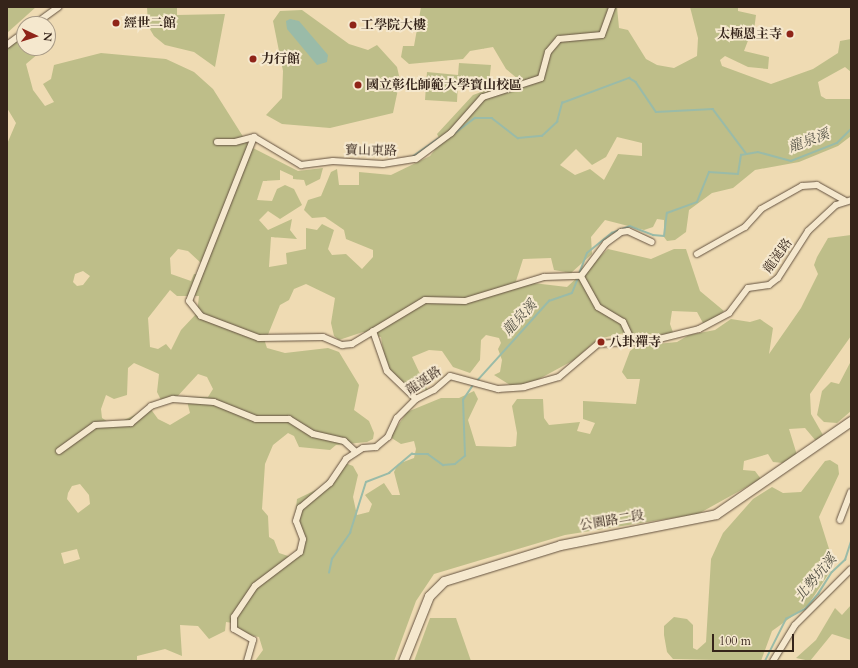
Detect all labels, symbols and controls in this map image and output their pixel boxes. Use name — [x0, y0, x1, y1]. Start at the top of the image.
place label: 經世二館 — [124, 15, 176, 31]
north arrow — [16, 16, 56, 56]
place label: 工學院大樓 — [361, 17, 426, 33]
marker: 經世二館 — [111, 18, 121, 28]
marker: 工學院大樓 — [348, 20, 358, 30]
place label: 太極恩主寺 — [717, 26, 782, 42]
marker: 太極恩主寺 — [785, 29, 795, 39]
text: N — [40, 32, 55, 42]
place label: 力行館 — [261, 51, 300, 67]
marker: 力行館 — [248, 54, 258, 64]
place label: 國立彰化師範大學寶山校區 — [366, 77, 522, 93]
marker: 國立彰化師範大學寶山校區 — [353, 80, 363, 90]
water label: 龍泉溪 — [786, 126, 832, 156]
street label: 寶山東路 — [345, 143, 397, 159]
street label: 龍涎路 — [760, 236, 796, 276]
water label: 龍泉溪 — [500, 297, 540, 339]
place label: 八卦禪寺 — [609, 334, 661, 350]
marker: 八卦禪寺 — [596, 337, 606, 347]
street label: 龍涎路 — [403, 364, 445, 398]
street label: 公園路二段 — [579, 508, 645, 534]
water label: 北勢坑溪 — [792, 551, 840, 605]
scale bar — [714, 626, 796, 652]
text: 100 m — [719, 633, 751, 649]

